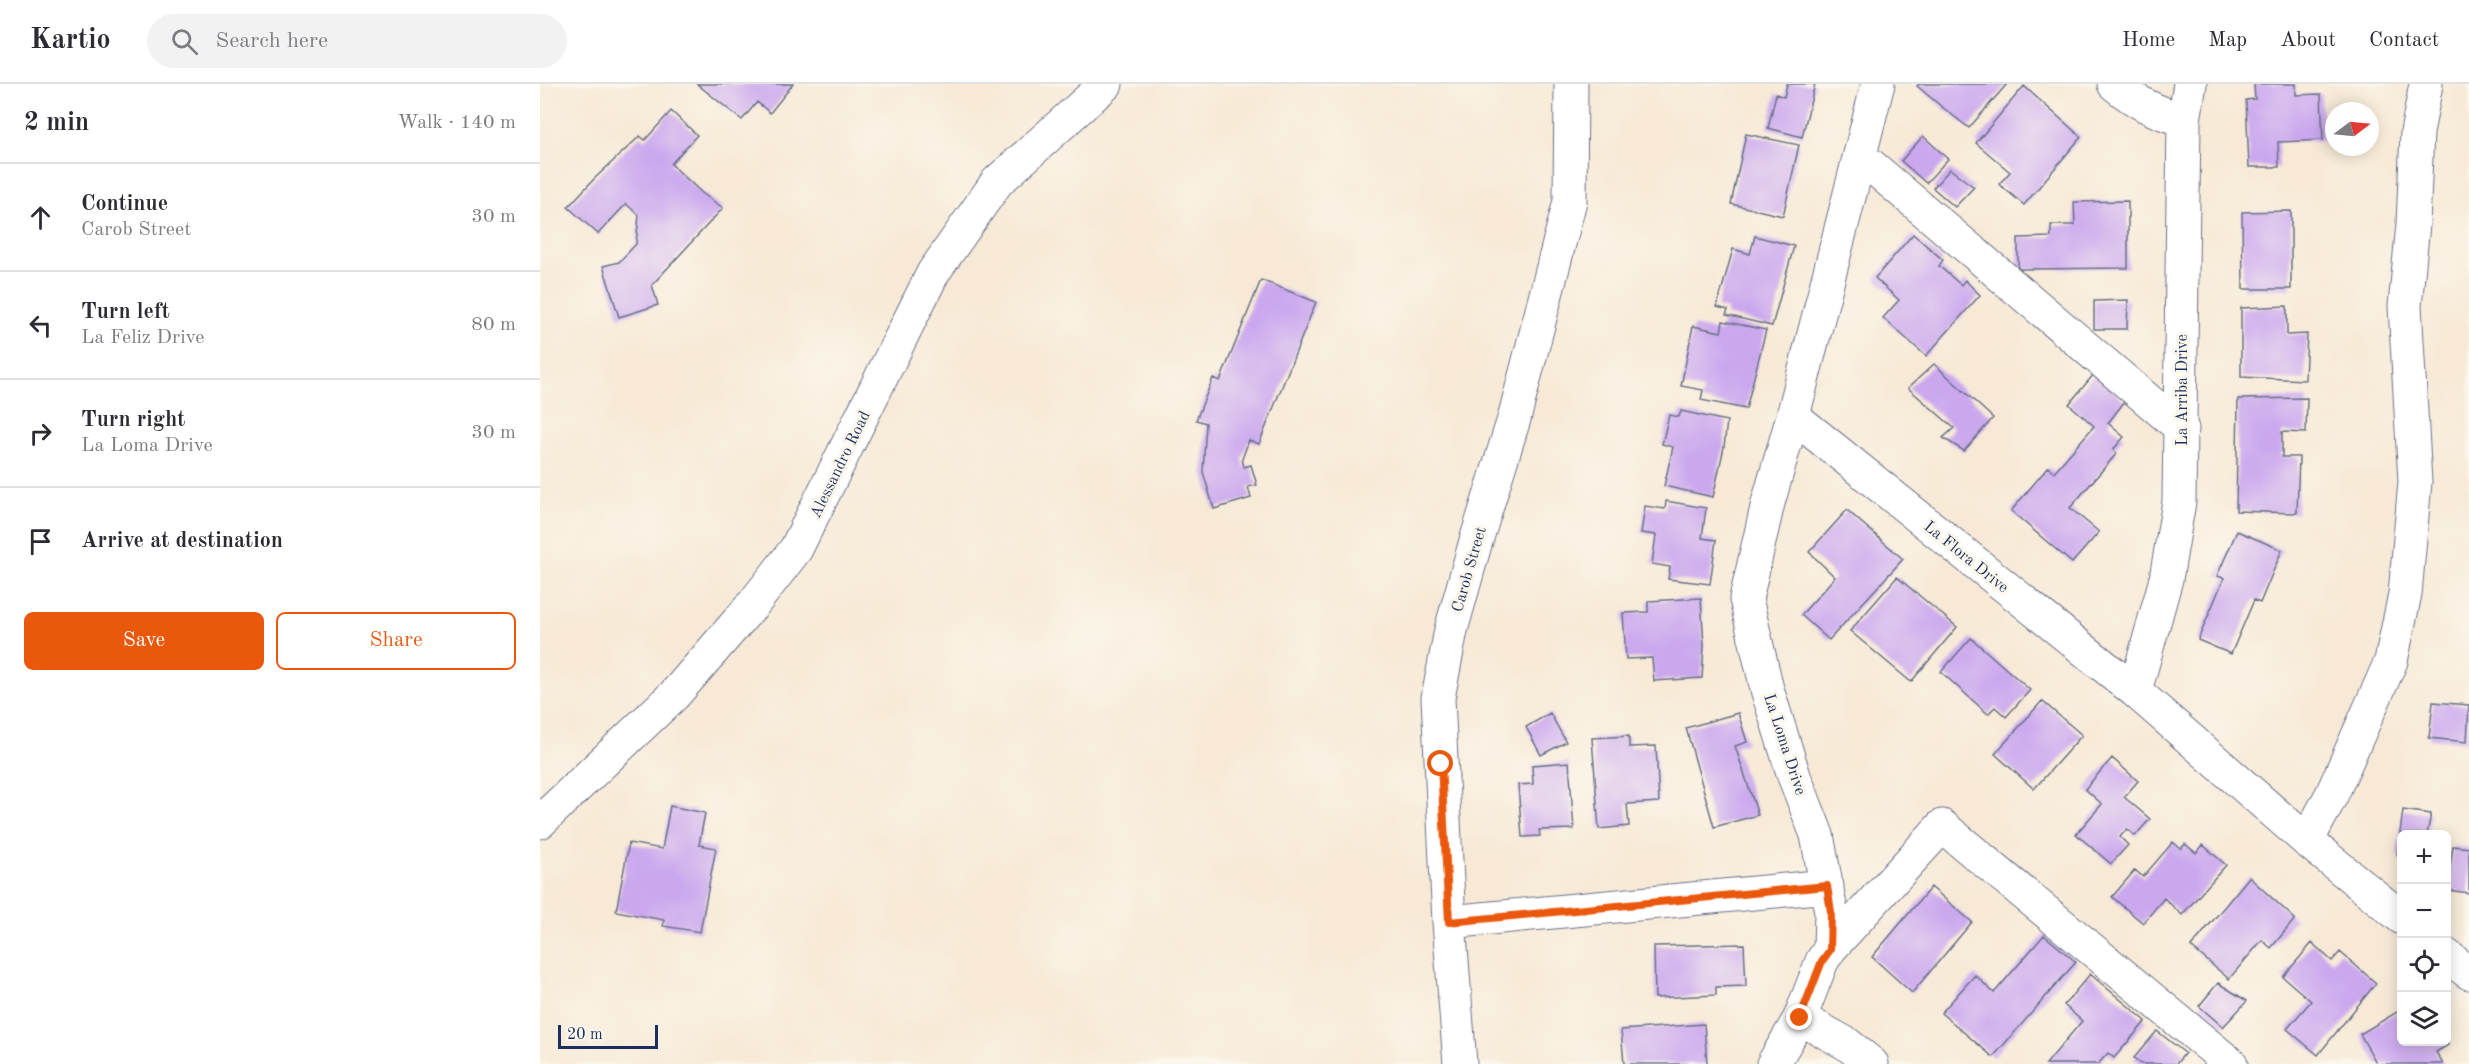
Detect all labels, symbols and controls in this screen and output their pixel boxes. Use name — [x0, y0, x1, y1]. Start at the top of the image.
search box — [147, 14, 567, 68]
icon: search — [168, 25, 201, 58]
text: Kartio — [30, 27, 111, 55]
text: Search here — [216, 30, 328, 52]
text: Home — [2122, 30, 2175, 51]
text: Map — [2208, 30, 2247, 51]
text: About — [2280, 30, 2336, 51]
text: Contact — [2369, 30, 2439, 51]
north arrow — [2325, 102, 2379, 156]
text: 2 min — [24, 110, 89, 136]
text: Walk · 140 m — [397, 113, 516, 133]
text: Continue — [81, 193, 168, 215]
icon: ahead — [24, 201, 57, 234]
text: 30 m — [471, 207, 516, 227]
text: Carob Street — [81, 220, 191, 240]
text: Turn left — [81, 301, 170, 323]
icon: left — [24, 309, 57, 342]
text: 80 m — [471, 315, 516, 335]
text: La Feliz Drive — [81, 328, 204, 348]
street label: La Arriba Drive — [2175, 334, 2191, 446]
text: Turn right — [81, 409, 185, 431]
street label: Alessandro Road — [808, 409, 874, 521]
icon: right — [24, 417, 57, 450]
text: 30 m — [471, 423, 516, 443]
text: La Loma Drive — [81, 436, 213, 456]
street label: La Flora Drive — [1920, 519, 2011, 596]
icon: arrive — [24, 525, 57, 558]
street label: Carob Street — [1450, 525, 1490, 614]
text: Arrive at destination — [81, 530, 283, 552]
button: Save — [24, 612, 264, 670]
button: Share — [276, 612, 516, 670]
street label: La Loma Drive — [1760, 692, 1808, 797]
route start — [1427, 750, 1453, 776]
map controls — [2397, 830, 2451, 1046]
button: + — [2397, 830, 2451, 884]
button: − — [2397, 884, 2451, 938]
button: locate — [2397, 938, 2451, 992]
button: layers — [2397, 992, 2451, 1046]
route end — [1786, 1004, 1812, 1030]
scale bar — [558, 1022, 658, 1050]
text: 20 m — [567, 1027, 603, 1043]

